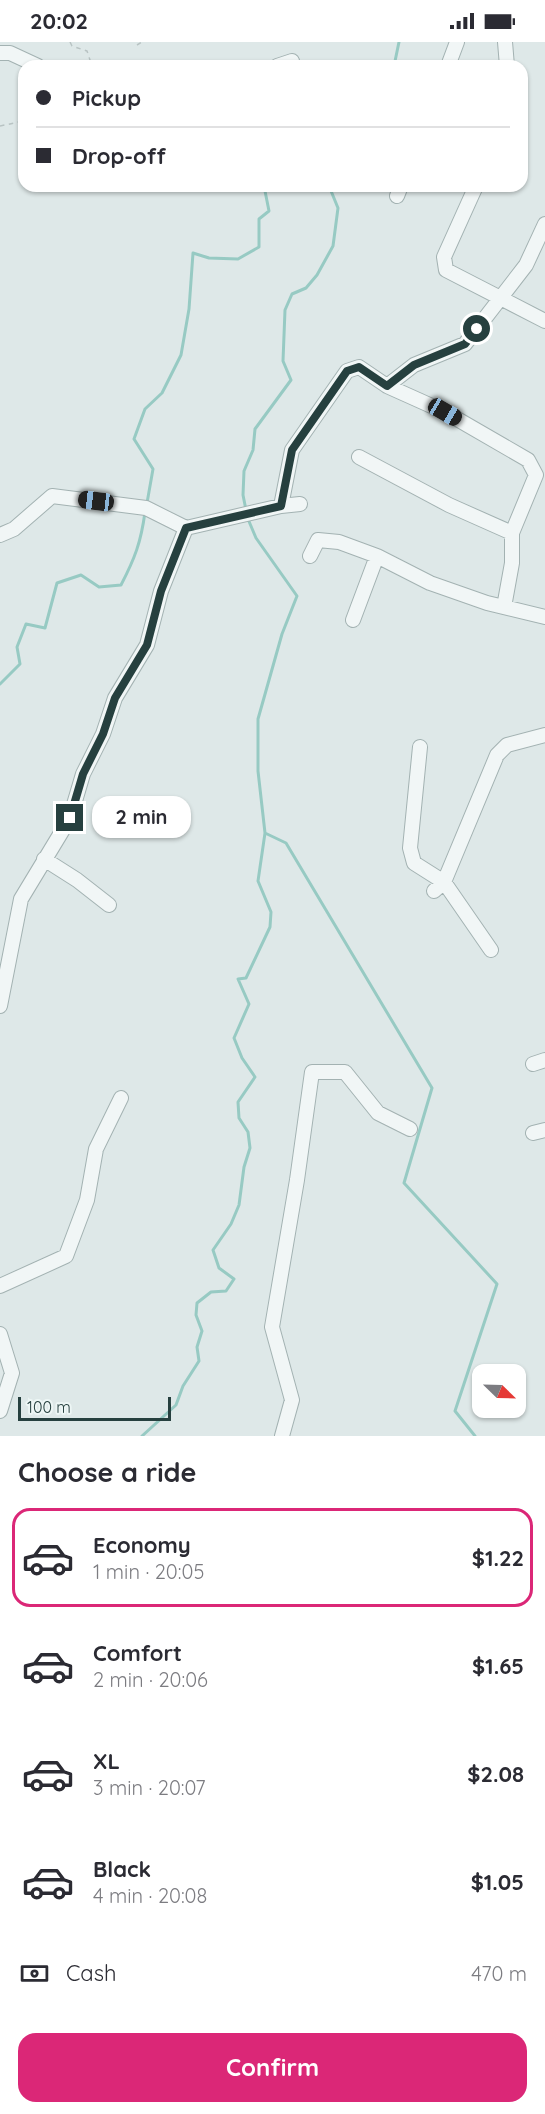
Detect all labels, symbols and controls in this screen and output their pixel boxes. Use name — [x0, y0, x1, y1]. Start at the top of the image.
text: 20:02 — [30, 7, 88, 35]
text: Pickup — [72, 84, 141, 112]
text: Drop-off — [72, 142, 166, 170]
route start — [463, 315, 490, 342]
car — [425, 395, 465, 429]
car — [77, 490, 115, 512]
callout: 2 min — [91, 797, 190, 839]
route end — [56, 804, 83, 831]
text: 2 min — [115, 804, 168, 829]
north arrow — [472, 1364, 526, 1418]
map controls — [472, 1364, 526, 1418]
scale bar — [18, 1394, 171, 1422]
text: 100 m — [27, 1397, 71, 1417]
text: Choose a ride — [18, 1455, 196, 1489]
icon: car — [21, 1531, 75, 1585]
text: Economy — [93, 1531, 191, 1559]
text: $1.22 — [472, 1544, 524, 1572]
text: 1 min · 20:05 — [93, 1559, 204, 1584]
icon: car — [21, 1639, 75, 1693]
text: Comfort — [93, 1639, 182, 1667]
text: $1.65 — [472, 1652, 524, 1680]
text: 2 min · 20:06 — [93, 1667, 208, 1692]
icon: car — [21, 1747, 75, 1801]
text: XL — [93, 1747, 120, 1775]
text: $2.08 — [467, 1760, 524, 1788]
text: 3 min · 20:07 — [93, 1775, 206, 1800]
icon: car — [21, 1855, 75, 1909]
text: Black — [93, 1855, 151, 1883]
text: $1.05 — [471, 1868, 524, 1896]
text: 4 min · 20:08 — [93, 1883, 207, 1908]
icon: cash — [18, 1957, 51, 1990]
text: Cash — [66, 1959, 117, 1987]
text: 470 m — [471, 1961, 527, 1986]
button: Confirm — [18, 2033, 527, 2102]

